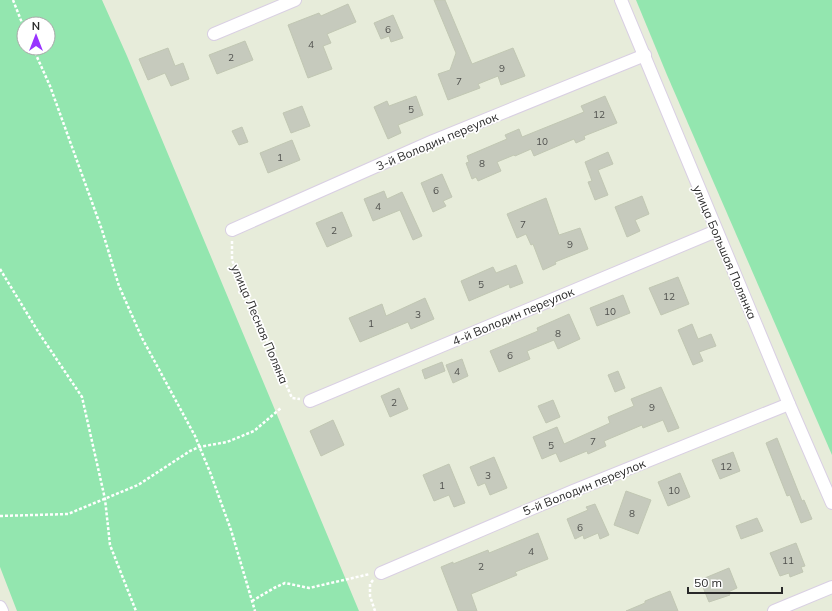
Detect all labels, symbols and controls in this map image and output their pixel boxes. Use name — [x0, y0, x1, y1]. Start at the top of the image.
north arrow — [16, 16, 56, 56]
text: N — [32, 19, 40, 33]
house number: 6 — [385, 23, 391, 36]
house number: 4 — [308, 38, 314, 51]
house number: 2 — [228, 51, 234, 64]
house number: 9 — [499, 62, 505, 75]
house number: 7 — [456, 75, 462, 88]
house number: 5 — [408, 103, 414, 116]
street label: 3-й Володин переулок — [374, 108, 501, 173]
house number: 12 — [593, 108, 605, 121]
house number: 10 — [536, 135, 548, 148]
house number: 1 — [277, 151, 283, 164]
house number: 8 — [479, 157, 485, 170]
street label: улица Большая Полянка — [690, 183, 760, 321]
house number: 6 — [433, 184, 439, 197]
house number: 4 — [375, 200, 381, 213]
house number: 7 — [520, 218, 526, 231]
house number: 2 — [331, 224, 337, 237]
house number: 9 — [567, 238, 573, 251]
street label: улица Лесная Поляна — [228, 262, 292, 386]
house number: 5 — [478, 278, 484, 291]
street label: 4-й Володин переулок — [450, 283, 577, 348]
house number: 12 — [663, 290, 675, 303]
house number: 10 — [604, 305, 616, 318]
house number: 3 — [415, 308, 421, 321]
house number: 1 — [368, 317, 374, 330]
house number: 8 — [555, 327, 561, 340]
house number: 6 — [507, 349, 513, 362]
house number: 4 — [454, 365, 460, 378]
house number: 2 — [391, 396, 397, 409]
house number: 9 — [649, 401, 655, 414]
house number: 7 — [590, 435, 596, 448]
house number: 5 — [548, 439, 554, 452]
street label: 5-й Володин переулок — [521, 455, 648, 518]
house number: 12 — [720, 460, 732, 473]
house number: 3 — [485, 469, 491, 482]
house number: 1 — [439, 479, 445, 492]
house number: 10 — [668, 484, 680, 497]
house number: 8 — [629, 507, 635, 520]
house number: 6 — [577, 521, 583, 534]
house number: 4 — [528, 545, 534, 558]
house number: 11 — [782, 554, 794, 567]
house number: 2 — [478, 560, 484, 573]
scale bar — [688, 569, 782, 595]
text: 50 m — [694, 575, 722, 590]

